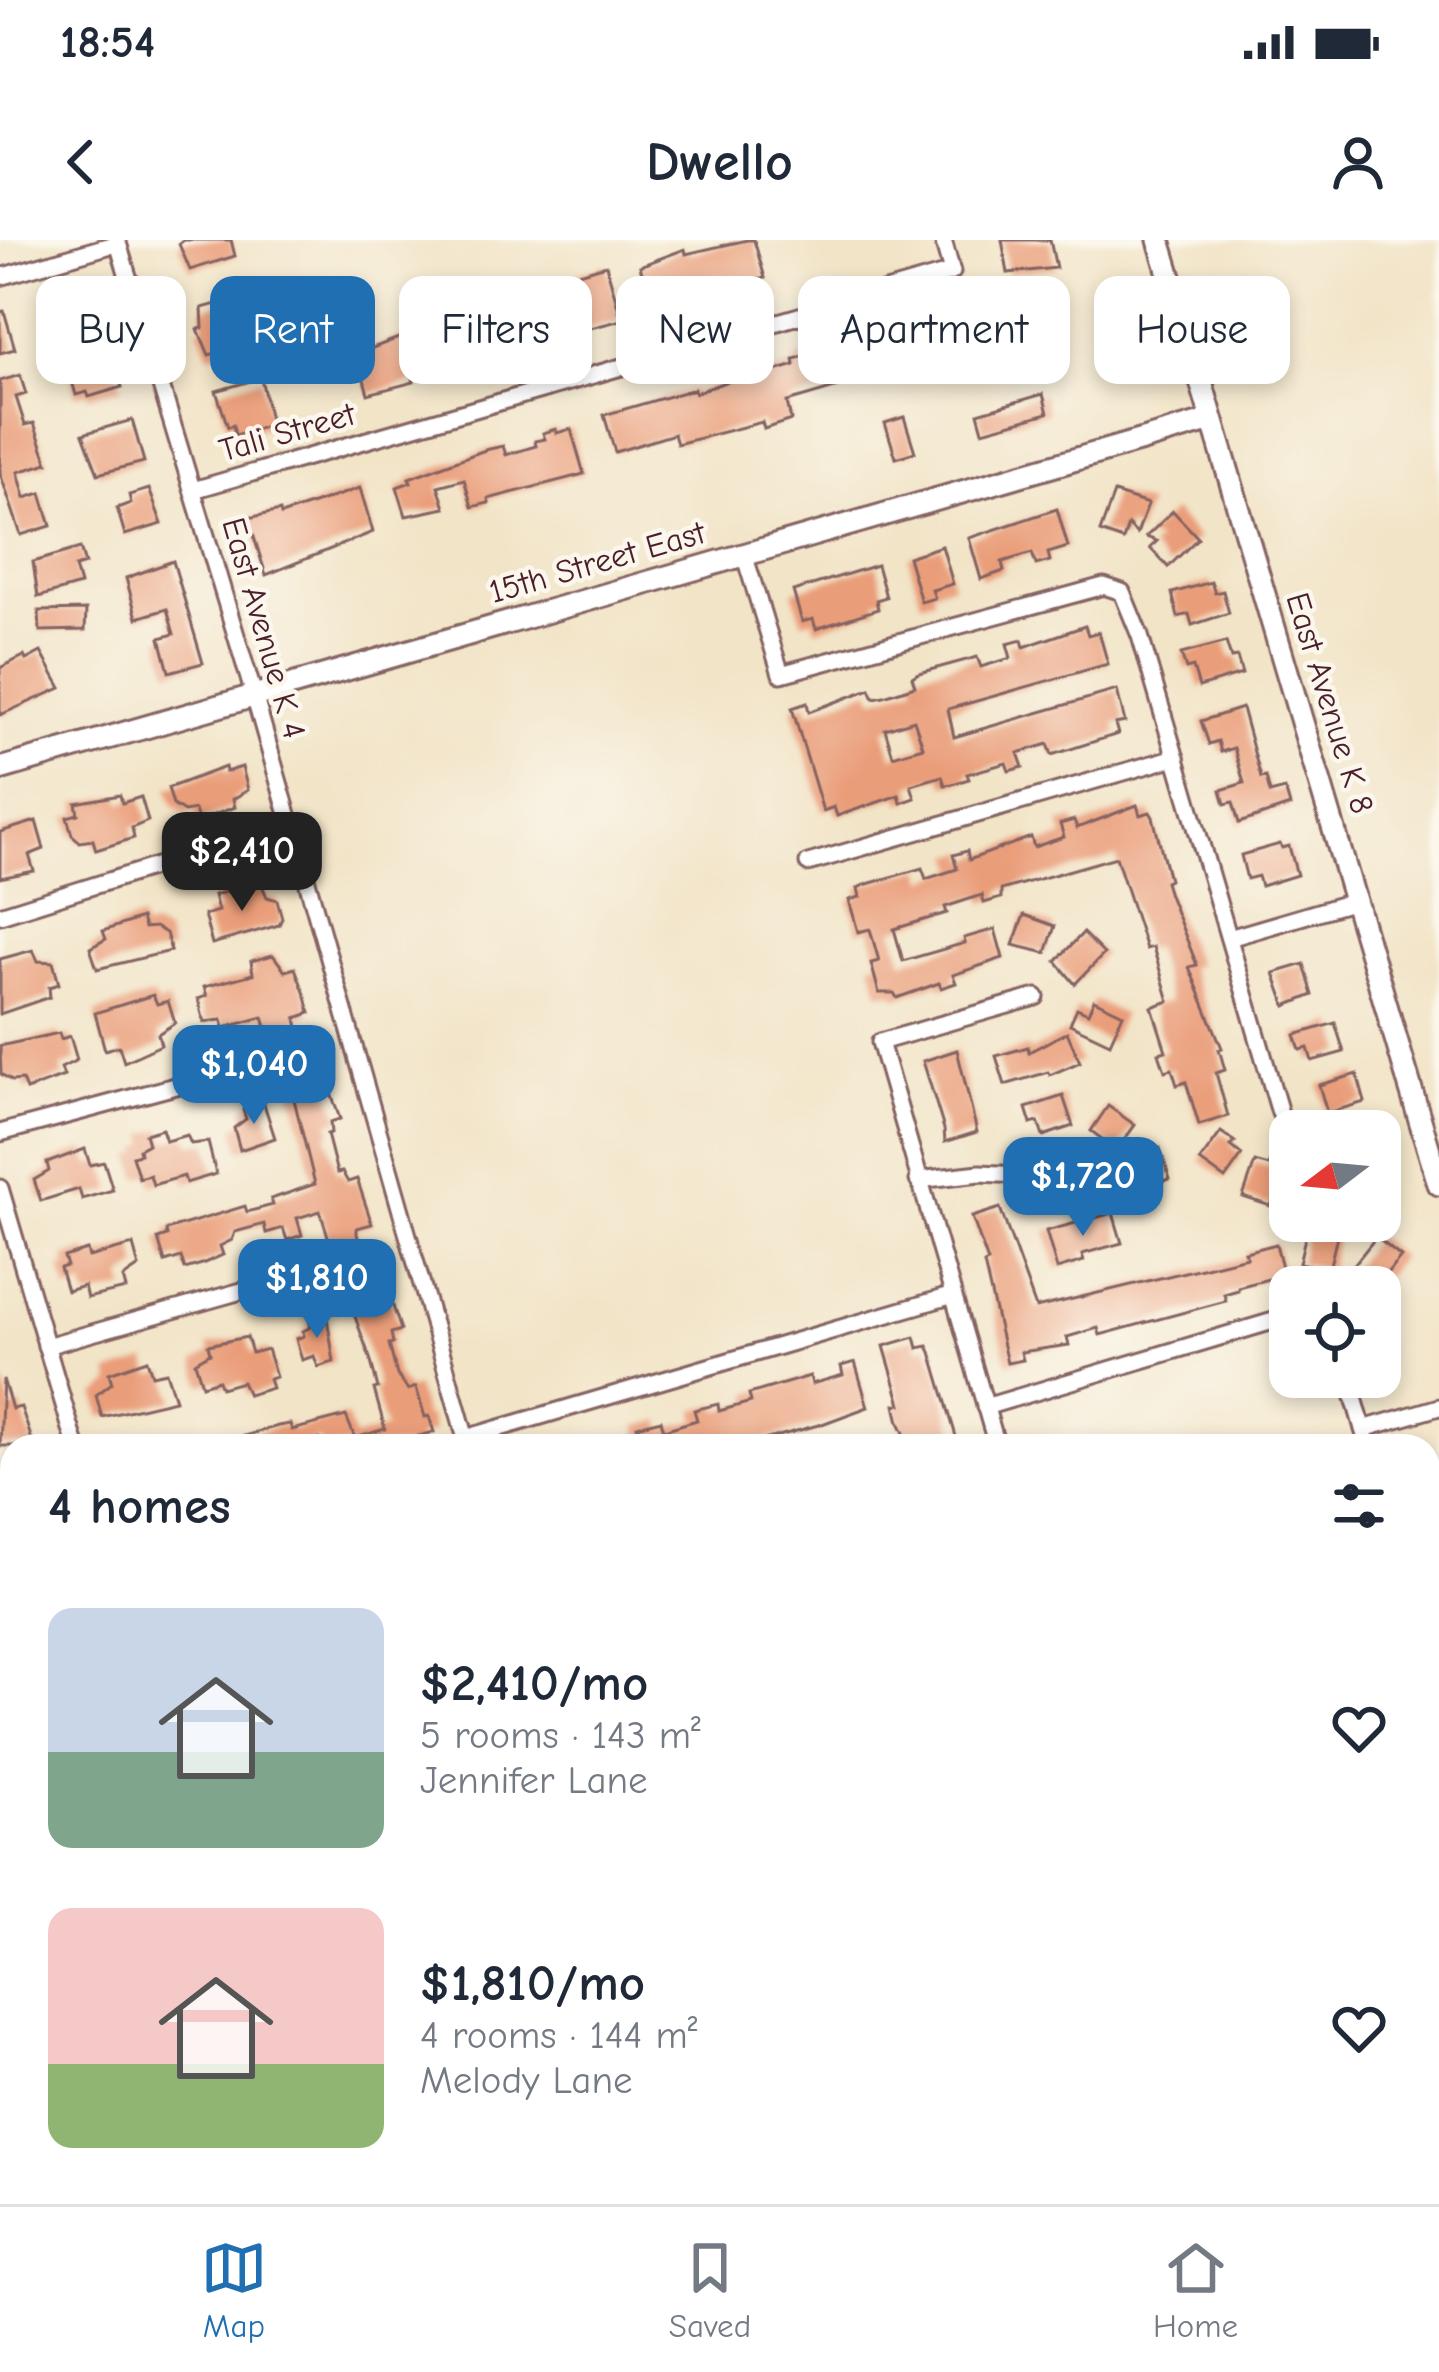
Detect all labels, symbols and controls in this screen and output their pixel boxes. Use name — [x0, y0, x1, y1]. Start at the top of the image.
text: 18:54 — [60, 16, 155, 68]
icon: back — [48, 129, 114, 195]
icon: person — [1325, 129, 1391, 195]
text: Dwello — [646, 131, 793, 194]
chip: Buy — [36, 276, 186, 384]
chip: Rent — [210, 276, 375, 384]
chip: Filters — [399, 276, 592, 384]
chip: New — [616, 276, 774, 384]
chip: Apartment — [798, 276, 1070, 384]
chip: House — [1094, 276, 1290, 384]
street label: Tali Street — [215, 394, 361, 469]
street label: East Avenue K 4 — [214, 513, 314, 743]
street label: 15th Street East — [485, 513, 711, 611]
street label: East Avenue K 8 — [1278, 588, 1382, 818]
pin: $2,410 — [144, 812, 340, 914]
text: $2,410 — [189, 828, 295, 873]
pin: $1,040 — [156, 1025, 352, 1127]
text: $1,040 — [199, 1041, 309, 1086]
north arrow — [1269, 1110, 1401, 1242]
map controls — [1269, 1110, 1401, 1398]
pin: $1,720 — [985, 1137, 1181, 1239]
text: $1,720 — [1030, 1153, 1136, 1198]
pin: $1,810 — [219, 1239, 415, 1341]
text: $1,810 — [265, 1255, 369, 1300]
button: locate — [1269, 1266, 1401, 1398]
icon: filters — [1326, 1473, 1392, 1539]
text: 4 homes — [48, 1477, 231, 1536]
text: $2,410/mo — [420, 1654, 648, 1713]
icon: home — [144, 1656, 288, 1800]
icon: heart — [1326, 1695, 1392, 1761]
text: 5 rooms · 143 m² — [420, 1713, 701, 1758]
text: Jennifer Lane — [420, 1758, 648, 1803]
text: $1,810/mo — [420, 1954, 645, 2013]
icon: home — [144, 1956, 288, 2100]
icon: heart — [1326, 1995, 1392, 2061]
text: 4 rooms · 144 m² — [420, 2013, 698, 2058]
text: Melody Lane — [420, 2058, 633, 2103]
tab: Map — [201, 2235, 267, 2345]
tab: Saved — [669, 2235, 751, 2345]
tab: Home — [1153, 2235, 1238, 2345]

